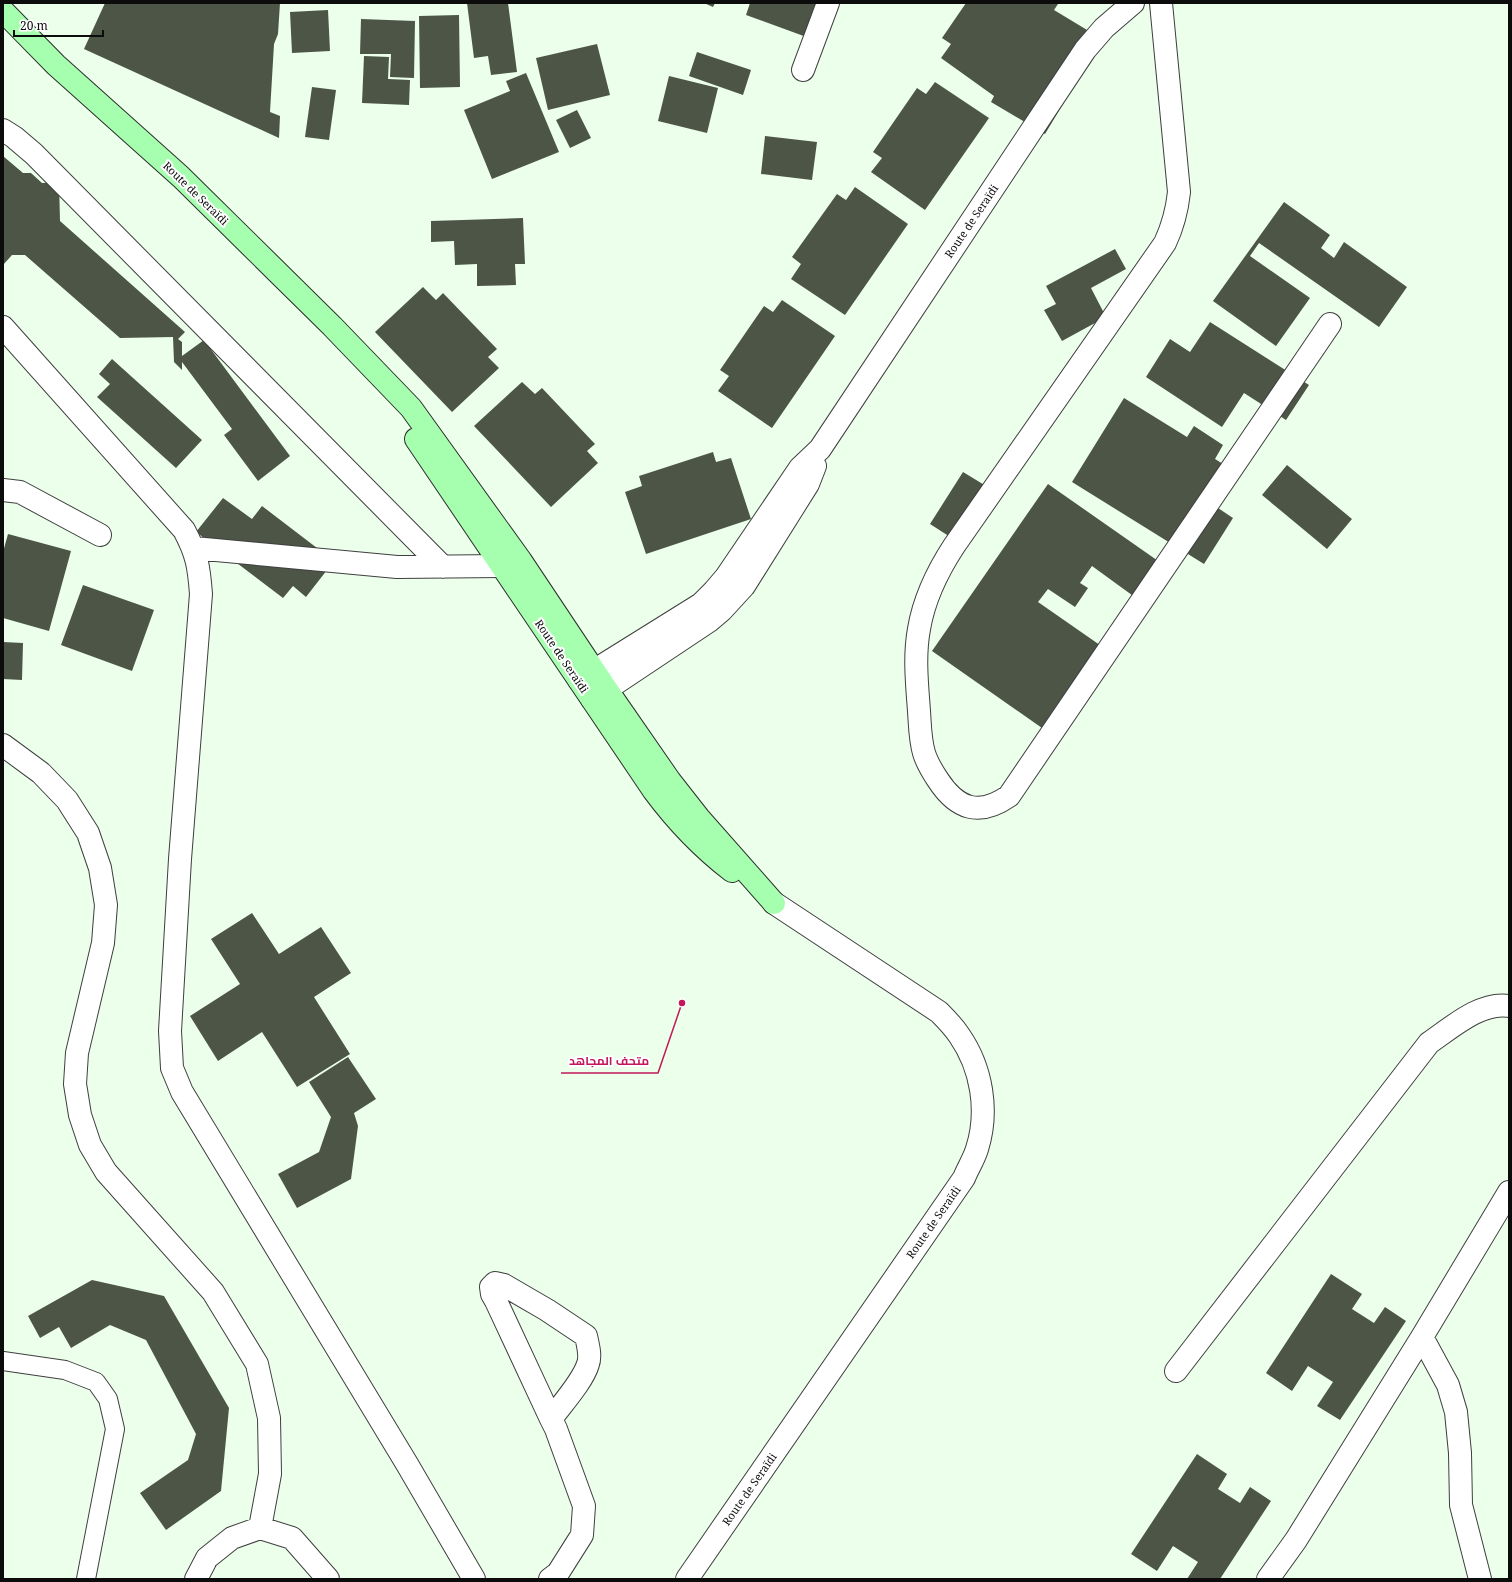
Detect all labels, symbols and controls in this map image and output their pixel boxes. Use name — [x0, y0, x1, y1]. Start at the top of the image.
scale bar — [14, 12, 103, 38]
text: 20 m — [20, 17, 48, 34]
street label: Route de Seraïdi — [160, 158, 232, 228]
street label: Route de Seraïdi — [941, 181, 1001, 261]
street label: Route de Seraïdi — [532, 616, 592, 696]
callout: متحف المجاهد — [561, 1049, 658, 1073]
text: متحف المجاهد — [569, 1052, 649, 1069]
street label: Route de Seraïdi — [902, 1182, 964, 1261]
street label: Route de Seraïdi — [718, 1449, 780, 1528]

